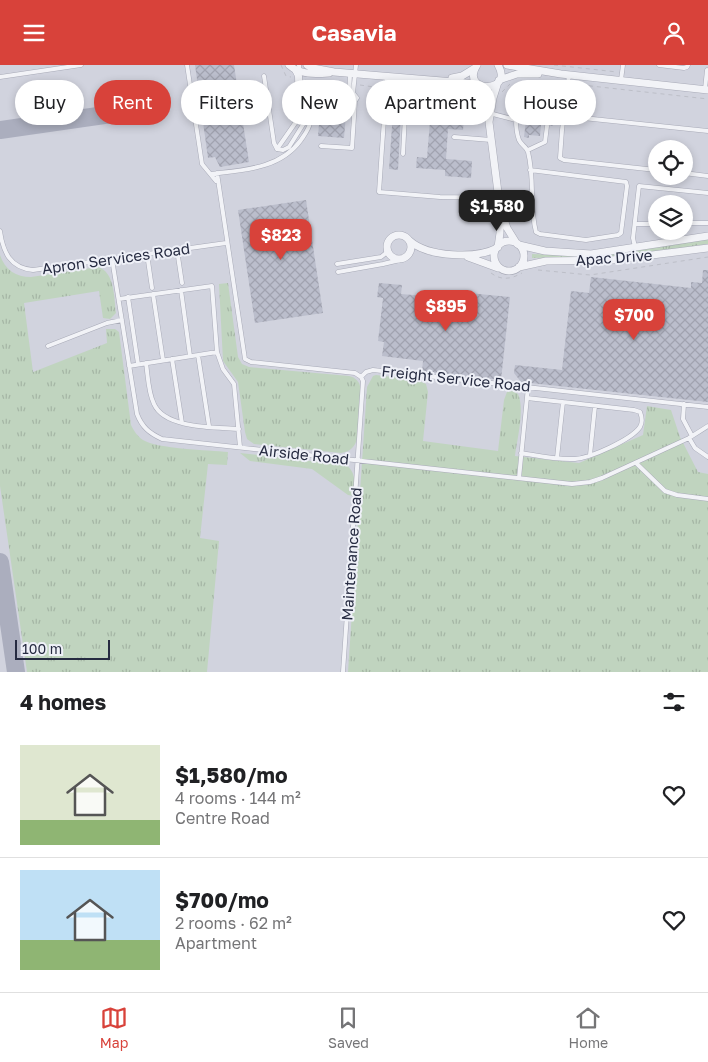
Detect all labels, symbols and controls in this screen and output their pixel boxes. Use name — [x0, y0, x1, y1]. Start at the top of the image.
icon: menu — [20, 19, 48, 47]
text: Casavia — [311, 19, 397, 46]
icon: person — [660, 19, 688, 47]
chip: Buy — [15, 80, 84, 125]
chip: Rent — [94, 80, 171, 125]
chip: Filters — [181, 80, 272, 125]
chip: New — [282, 80, 356, 125]
chip: Apartment — [366, 80, 495, 125]
chip: House — [505, 80, 596, 125]
map controls — [648, 140, 693, 240]
button: locate — [648, 140, 693, 185]
pin: $1,580 — [456, 189, 538, 232]
button: layers — [648, 195, 693, 240]
text: $1,580 — [470, 196, 524, 216]
pin: $823 — [251, 219, 311, 261]
text: $823 — [261, 225, 301, 245]
street label: Apron Services Road — [41, 239, 191, 277]
street label: Apac Drive — [575, 245, 653, 269]
pin: $895 — [416, 289, 476, 332]
text: $895 — [426, 296, 466, 316]
pin: $700 — [604, 299, 664, 341]
text: $700 — [614, 305, 654, 325]
street label: Freight Service Road — [381, 361, 532, 395]
street label: Airside Road — [258, 440, 350, 468]
street label: Maintenance Road — [337, 487, 365, 621]
scale bar — [15, 637, 110, 660]
text: 100 m — [22, 640, 62, 657]
icon: filters — [660, 688, 688, 716]
text: 4 homes — [20, 689, 106, 715]
text: $1,580/mo — [175, 762, 288, 788]
icon: home — [60, 765, 120, 825]
icon: heart — [660, 781, 688, 809]
text: 4 rooms · 144 m² — [175, 788, 301, 808]
text: Centre Road — [175, 808, 270, 828]
text: $700/mo — [175, 887, 269, 913]
icon: home — [60, 890, 120, 950]
icon: heart — [660, 906, 688, 934]
text: 2 rooms · 62 m² — [175, 913, 292, 933]
text: Apartment — [175, 933, 257, 953]
tab: Map — [100, 1004, 128, 1051]
tab: Saved — [328, 1004, 369, 1051]
tab: Home — [569, 1004, 608, 1051]

